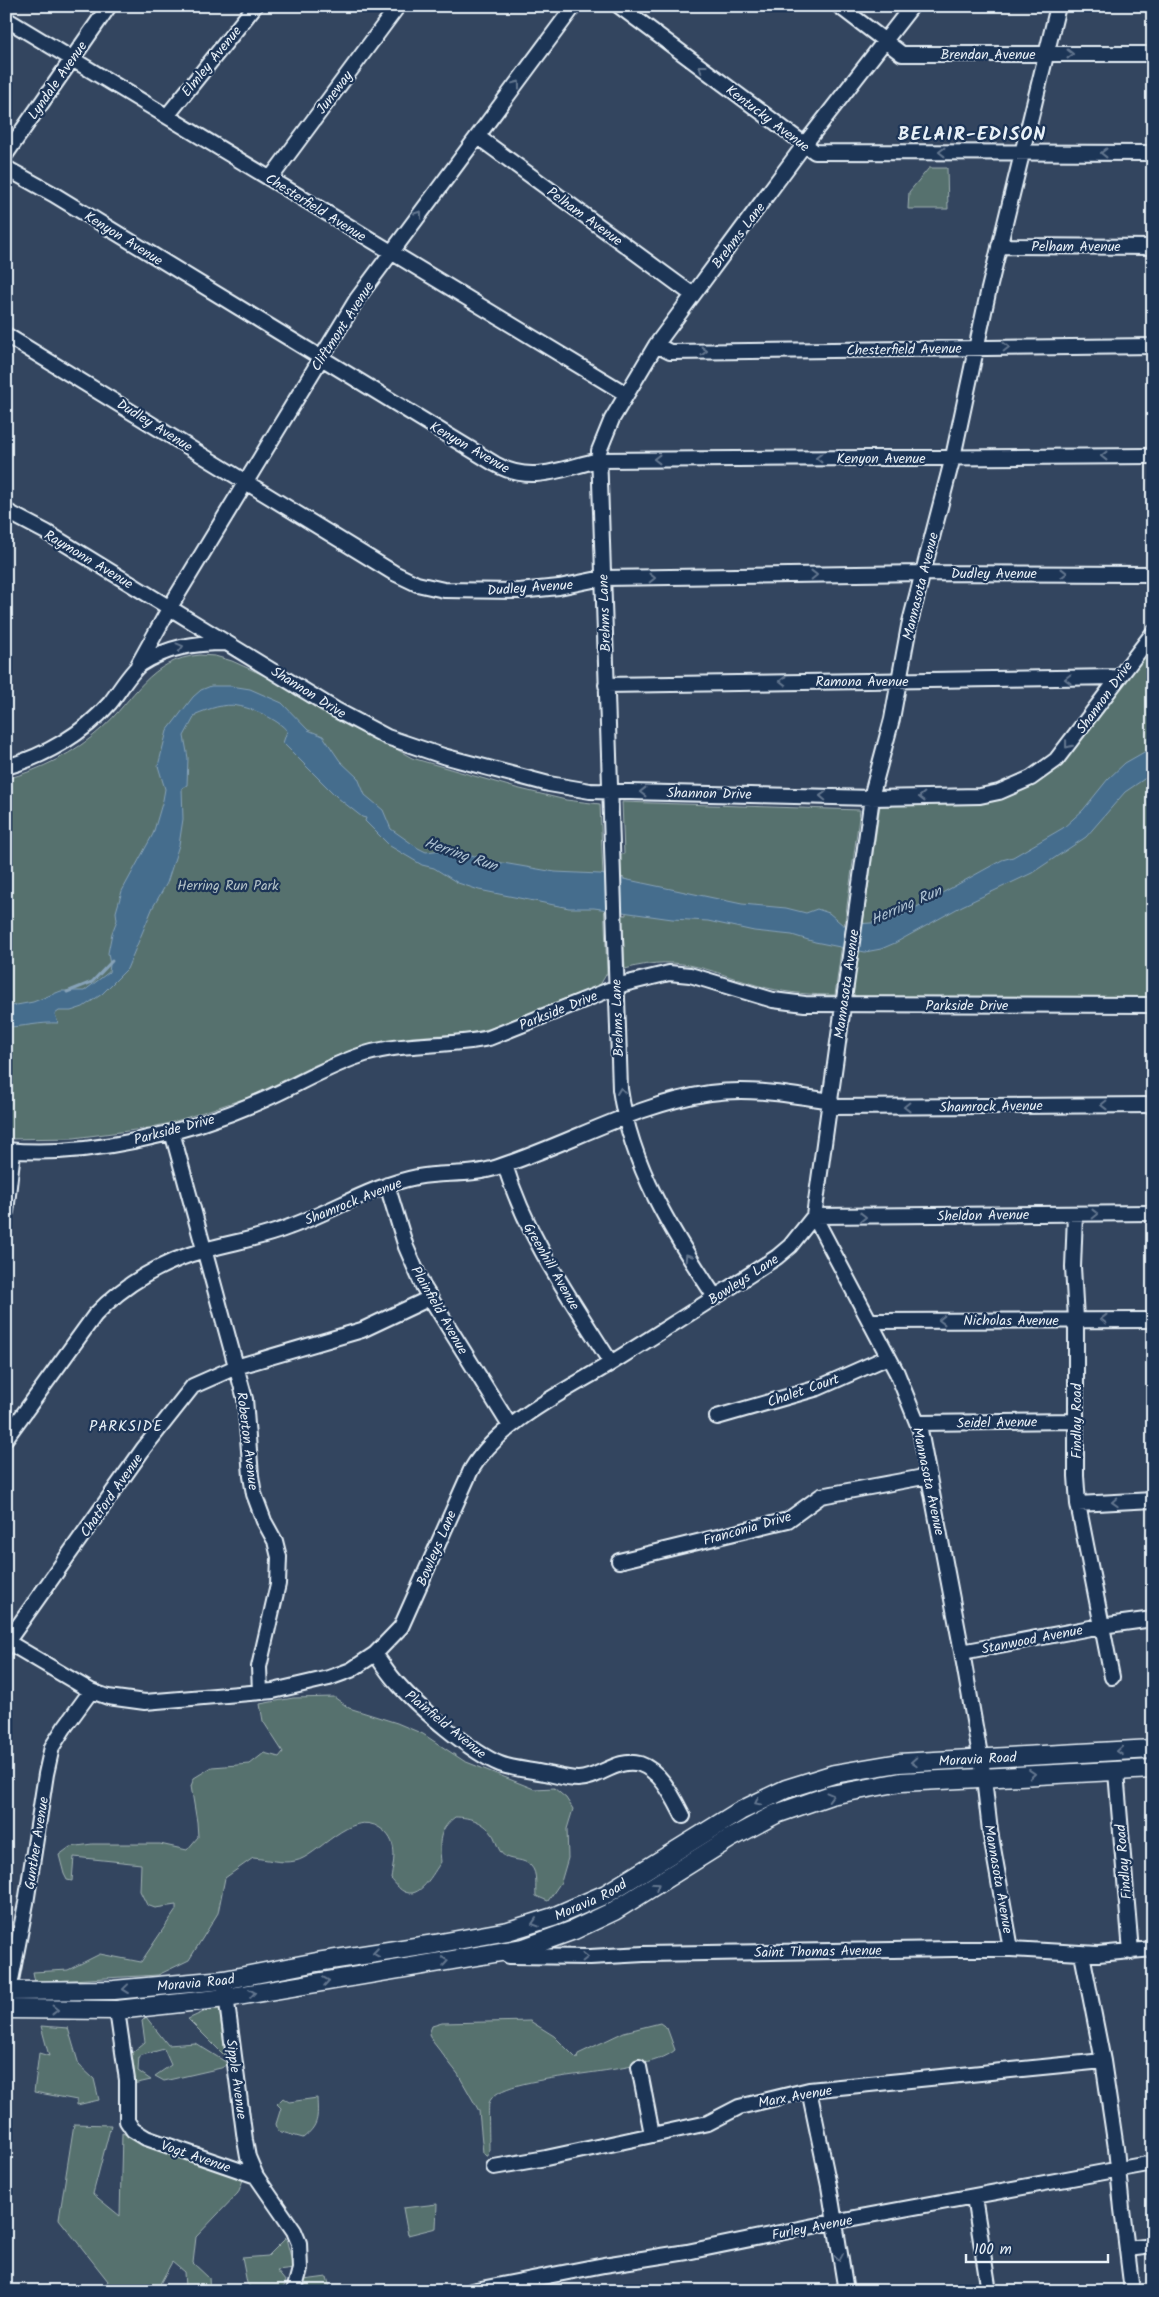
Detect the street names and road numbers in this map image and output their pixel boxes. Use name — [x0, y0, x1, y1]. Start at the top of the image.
street label: Elmley Avenue — [176, 21, 248, 102]
street label: Lyndale Avenue — [22, 36, 94, 124]
street label: Brendan Avenue — [940, 44, 1036, 66]
street label: Juneway — [311, 66, 359, 119]
street label: Kentucky Avenue — [721, 80, 815, 158]
street label: Chesterfield Avenue — [261, 168, 371, 248]
street label: Pelham Avenue — [542, 182, 628, 252]
street label: Brehms Lane — [707, 197, 771, 273]
street label: Kenyon Avenue — [80, 206, 168, 272]
street label: Pelham Avenue — [1031, 236, 1121, 258]
street label: Cliftmont Avenue — [306, 277, 380, 376]
street label: Chesterfield Avenue — [846, 338, 963, 362]
street label: Dudley Avenue — [112, 394, 197, 458]
street label: Kenyon Avenue — [425, 416, 514, 480]
street label: Kenyon Avenue — [836, 448, 926, 470]
street label: Raymonn Avenue — [40, 525, 138, 596]
street label: Mannasota Avenue — [897, 529, 945, 642]
street label: Dudley Avenue — [951, 563, 1038, 585]
street label: Brehms Lane — [593, 573, 617, 652]
street label: Dudley Avenue — [486, 574, 574, 602]
street label: Shannon Drive — [1071, 656, 1139, 738]
street label: Shannon Drive — [267, 661, 351, 725]
street label: Ramona Avenue — [815, 671, 909, 693]
street label: Shannon Drive — [666, 782, 752, 806]
street label: Mannasota Avenue — [828, 927, 866, 1040]
street label: Brehms Lane — [606, 978, 630, 1057]
street label: Parkside Drive — [516, 985, 602, 1037]
street label: Parkside Drive — [926, 995, 1009, 1017]
street label: Shamrock Avenue — [939, 1095, 1044, 1119]
street label: Parkside Drive — [131, 1108, 218, 1151]
street label: Shamrock Avenue — [301, 1172, 406, 1231]
street label: Sheldon Avenue — [937, 1204, 1030, 1228]
street label: Greenhill Avenue — [517, 1219, 585, 1315]
street label: Bowleys Lane — [704, 1248, 784, 1311]
street label: Plainfield Avenue — [405, 1262, 474, 1360]
street label: Nicholas Avenue — [963, 1310, 1060, 1332]
street label: Chalet Court — [764, 1368, 843, 1414]
street label: Findlay Road — [1066, 1382, 1088, 1459]
street label: Roberton Avenue — [230, 1391, 264, 1492]
street label: Seidel Avenue — [957, 1411, 1038, 1435]
street label: Mannasota Avenue — [906, 1425, 950, 1538]
street label: Chatford Avenue — [75, 1449, 149, 1542]
street label: Bowleys Lane — [411, 1506, 463, 1590]
street label: Franconia Drive — [701, 1506, 795, 1552]
street label: Stanwood Avenue — [980, 1619, 1085, 1661]
street label: Plainfield Avenue — [400, 1685, 491, 1765]
street label: Moravia Road — [938, 1746, 1018, 1773]
street label: Gunther Avenue — [19, 1795, 55, 1891]
street label: Findlay Road — [1110, 1822, 1138, 1900]
street label: Mannasota Avenue — [978, 1823, 1019, 1936]
street label: Moravia Road — [551, 1873, 632, 1927]
street label: Saint Thomas Avenue — [754, 1940, 883, 1964]
street label: Moravia Road — [156, 1968, 238, 1998]
street label: Sipple Avenue — [219, 2038, 253, 2121]
street label: Marx Avenue — [756, 2080, 835, 2114]
street label: Vogt Avenue — [158, 2135, 234, 2179]
street label: Furley Avenue — [770, 2209, 855, 2247]

